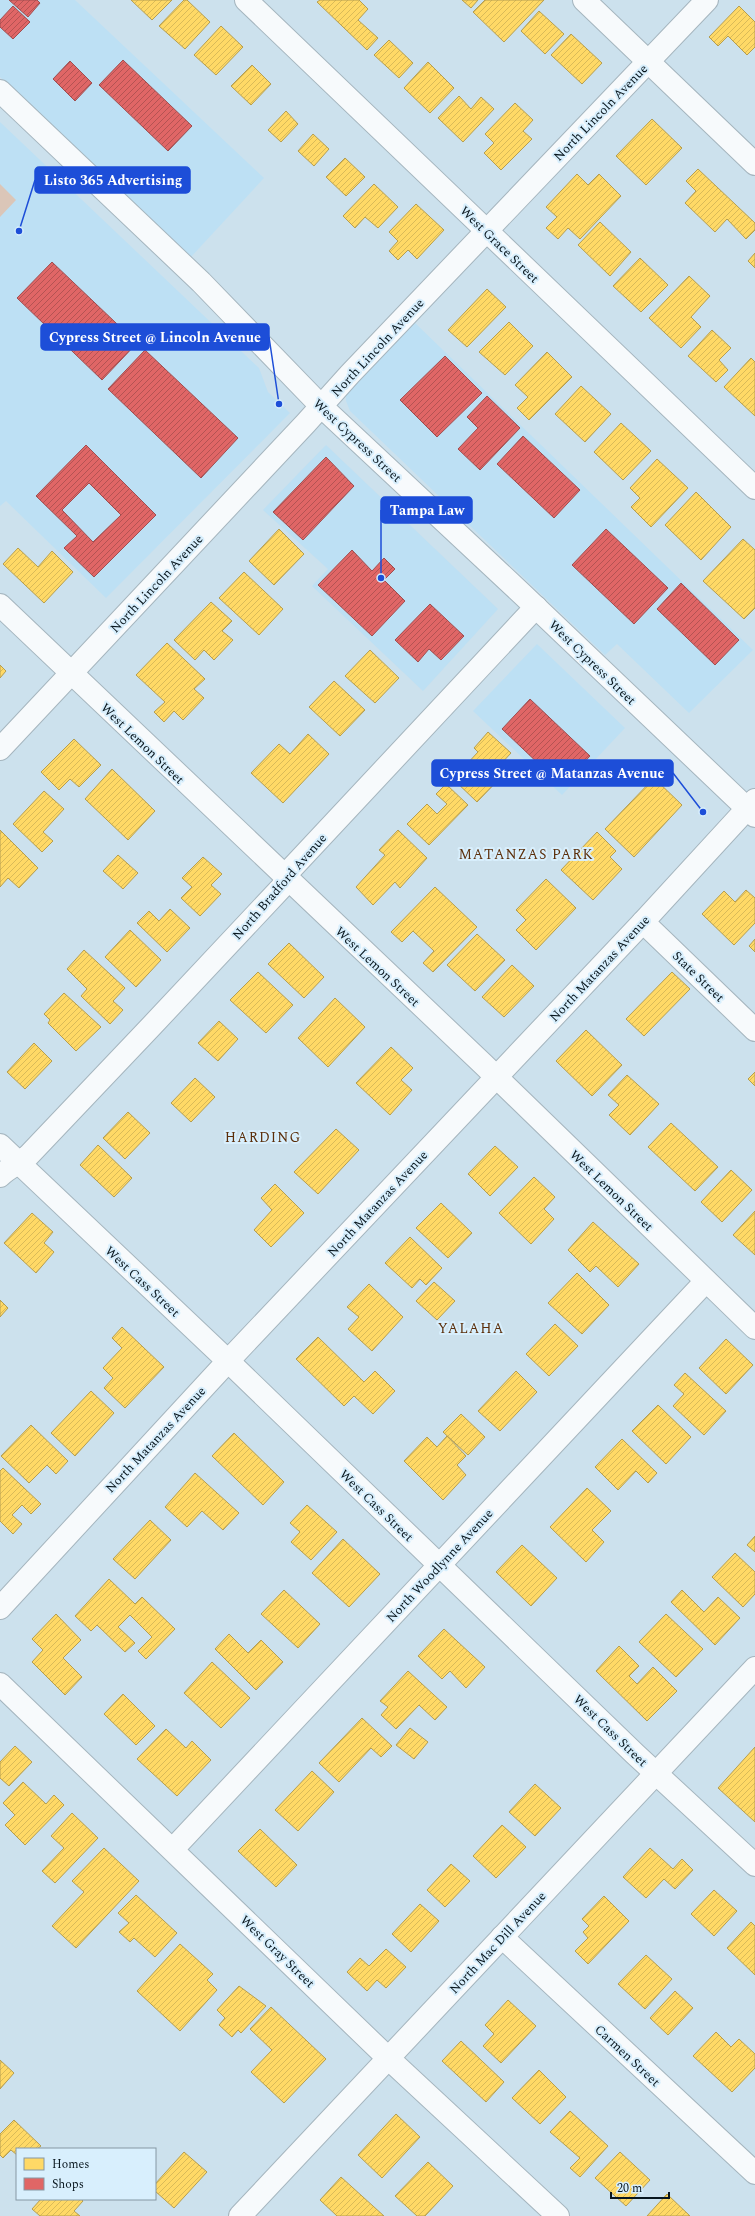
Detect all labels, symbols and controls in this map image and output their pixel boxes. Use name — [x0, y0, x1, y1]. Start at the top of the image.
street label: North Lincoln Avenue — [549, 59, 653, 166]
callout: Listo 365 Advertising — [35, 167, 190, 193]
text: Listo 365 Advertising — [44, 170, 182, 191]
street label: West Grace Street — [455, 202, 544, 288]
street label: North Lincoln Avenue — [327, 294, 429, 402]
callout: Cypress Street @ Lincoln Avenue — [41, 324, 269, 350]
text: Cypress Street @ Lincoln Avenue — [49, 327, 261, 348]
street label: West Cypress Street — [308, 394, 407, 488]
callout: Tampa Law — [381, 497, 472, 523]
text: Tampa Law — [390, 500, 465, 521]
street label: North Lincoln Avenue — [106, 530, 208, 638]
street label: West Cypress Street — [544, 616, 641, 710]
street label: West Lemon Street — [96, 698, 189, 789]
callout: Cypress Street @ Matanzas Avenue — [432, 760, 673, 786]
text: Cypress Street @ Matanzas Avenue — [440, 763, 664, 784]
street label: North Bradford Avenue — [228, 829, 332, 944]
district label: MATANZAS PARK — [458, 844, 594, 865]
street label: North Matanzas Avenue — [545, 911, 655, 1027]
street label: West Lemon Street — [330, 922, 425, 1012]
street label: State Street — [668, 947, 729, 1007]
district label: HARDING — [225, 1127, 301, 1148]
street label: West Lemon Street — [565, 1145, 658, 1236]
street label: North Matanzas Avenue — [323, 1146, 433, 1262]
street label: West Cass Street — [100, 1242, 185, 1322]
district label: YALAHA — [438, 1318, 504, 1339]
street label: North Matanzas Avenue — [101, 1382, 211, 1498]
street label: West Cass Street — [335, 1465, 418, 1547]
street label: North Woodlynne Avenue — [381, 1504, 498, 1627]
street label: West Cass Street — [569, 1690, 652, 1772]
street label: North Mac Dill Avenue — [445, 1887, 551, 1999]
street label: West Gray Street — [235, 1911, 320, 1993]
street label: Carmen Street — [590, 2020, 665, 2092]
legend — [16, 2148, 156, 2200]
text: Homes — [52, 2155, 90, 2174]
scale bar — [611, 2174, 669, 2200]
text: Shops — [52, 2175, 84, 2194]
text: 20 m — [617, 2179, 642, 2198]

